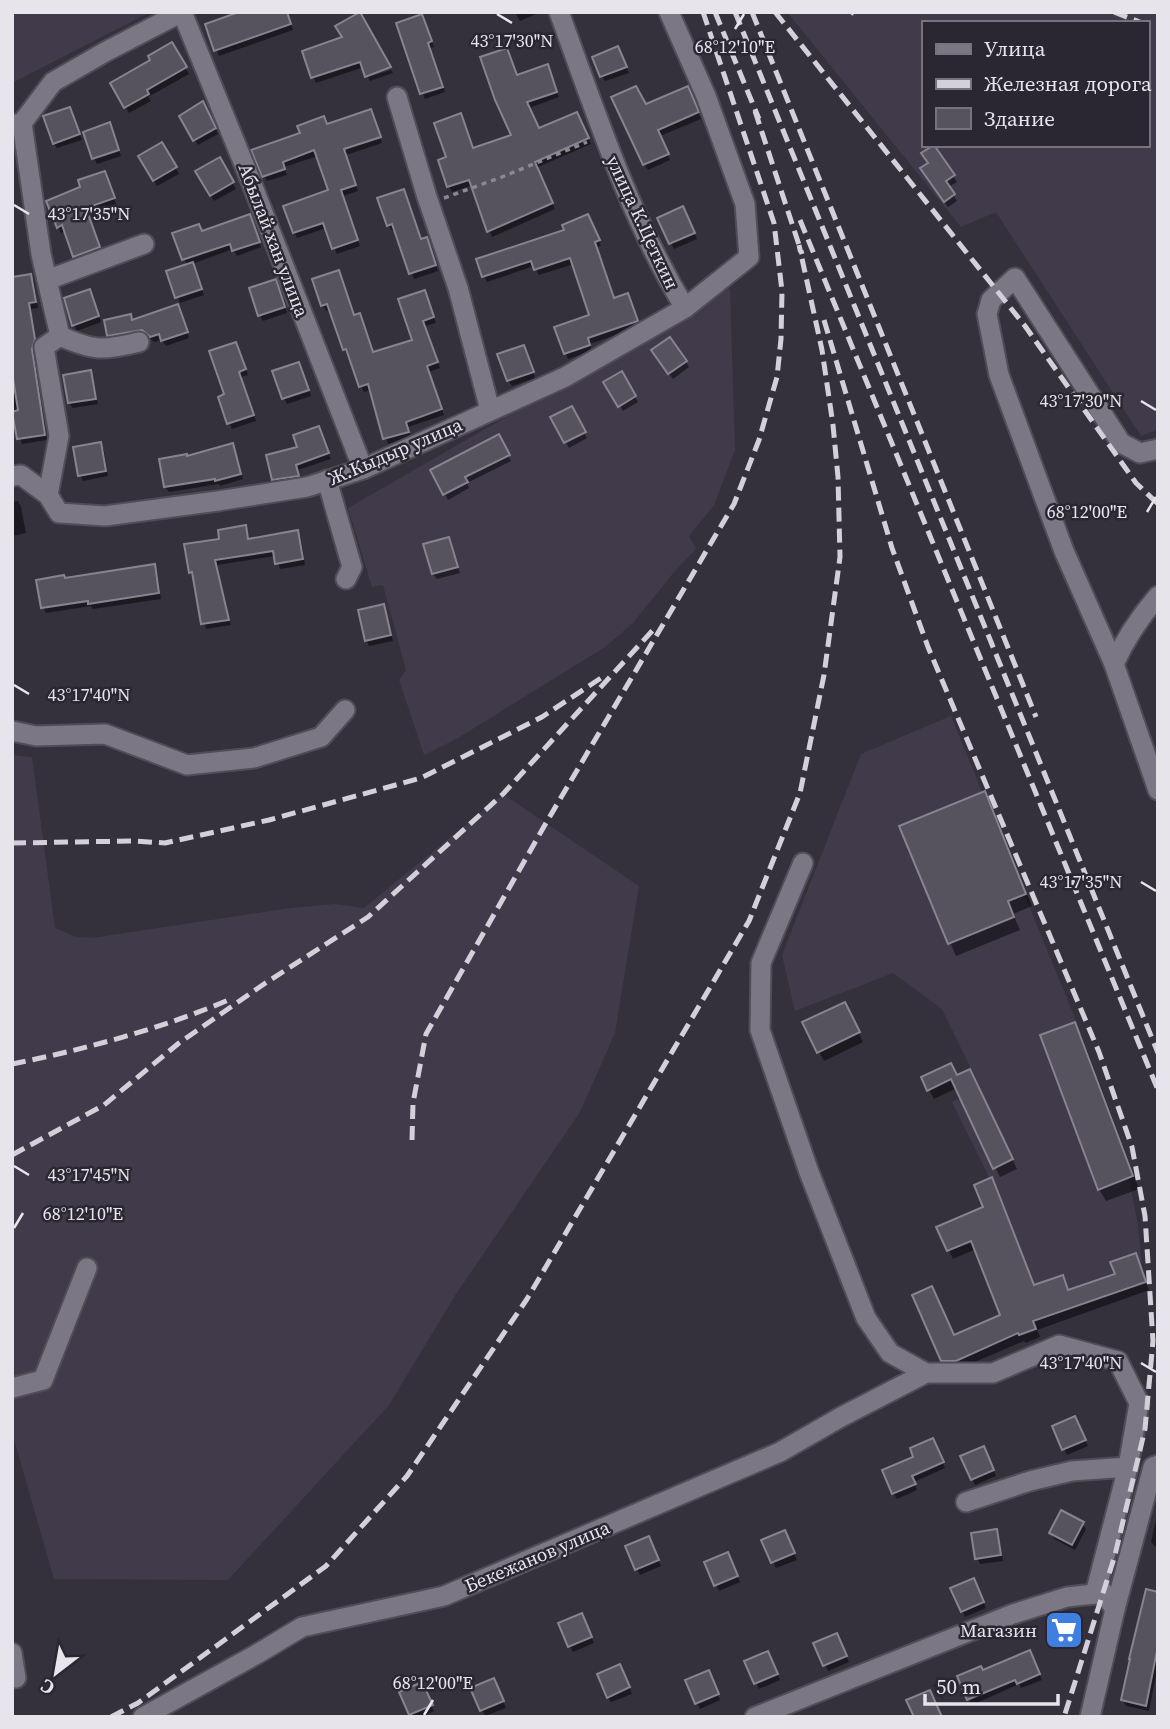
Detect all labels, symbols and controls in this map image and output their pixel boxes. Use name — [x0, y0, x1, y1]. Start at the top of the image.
legend — [922, 21, 1149, 147]
text: 43°17'30"N — [471, 28, 553, 53]
text: 68°12'10"E — [695, 34, 775, 59]
text: Улица — [984, 34, 1046, 63]
text: Железная дорога — [984, 69, 1152, 98]
text: Здание — [984, 104, 1055, 133]
street label: улица К.Цеткин — [601, 151, 685, 293]
street label: Абылай хан улица — [233, 159, 315, 321]
text: 43°17'35"N — [48, 201, 130, 226]
text: 43°17'30"N — [1040, 388, 1122, 413]
street label: Ж.Кыдыр улица — [324, 411, 466, 491]
text: 68°12'00"E — [1047, 499, 1127, 524]
text: 43°17'40"N — [48, 682, 130, 707]
text: 43°17'35"N — [1040, 869, 1122, 894]
text: 43°17'45"N — [48, 1162, 130, 1187]
text: 68°12'10"E — [43, 1201, 123, 1226]
text: 43°17'40"N — [1040, 1350, 1122, 1375]
street label: Бекежанов улица — [461, 1514, 614, 1598]
supermarket icon: Магазин — [1043, 1609, 1085, 1651]
place label: Магазин — [960, 1617, 1037, 1643]
north arrow — [21, 1638, 91, 1708]
scale bar — [925, 1662, 1058, 1706]
text: 68°12'00"E — [393, 1670, 473, 1695]
text: 50 m — [936, 1672, 981, 1701]
text: С — [35, 1673, 59, 1702]

